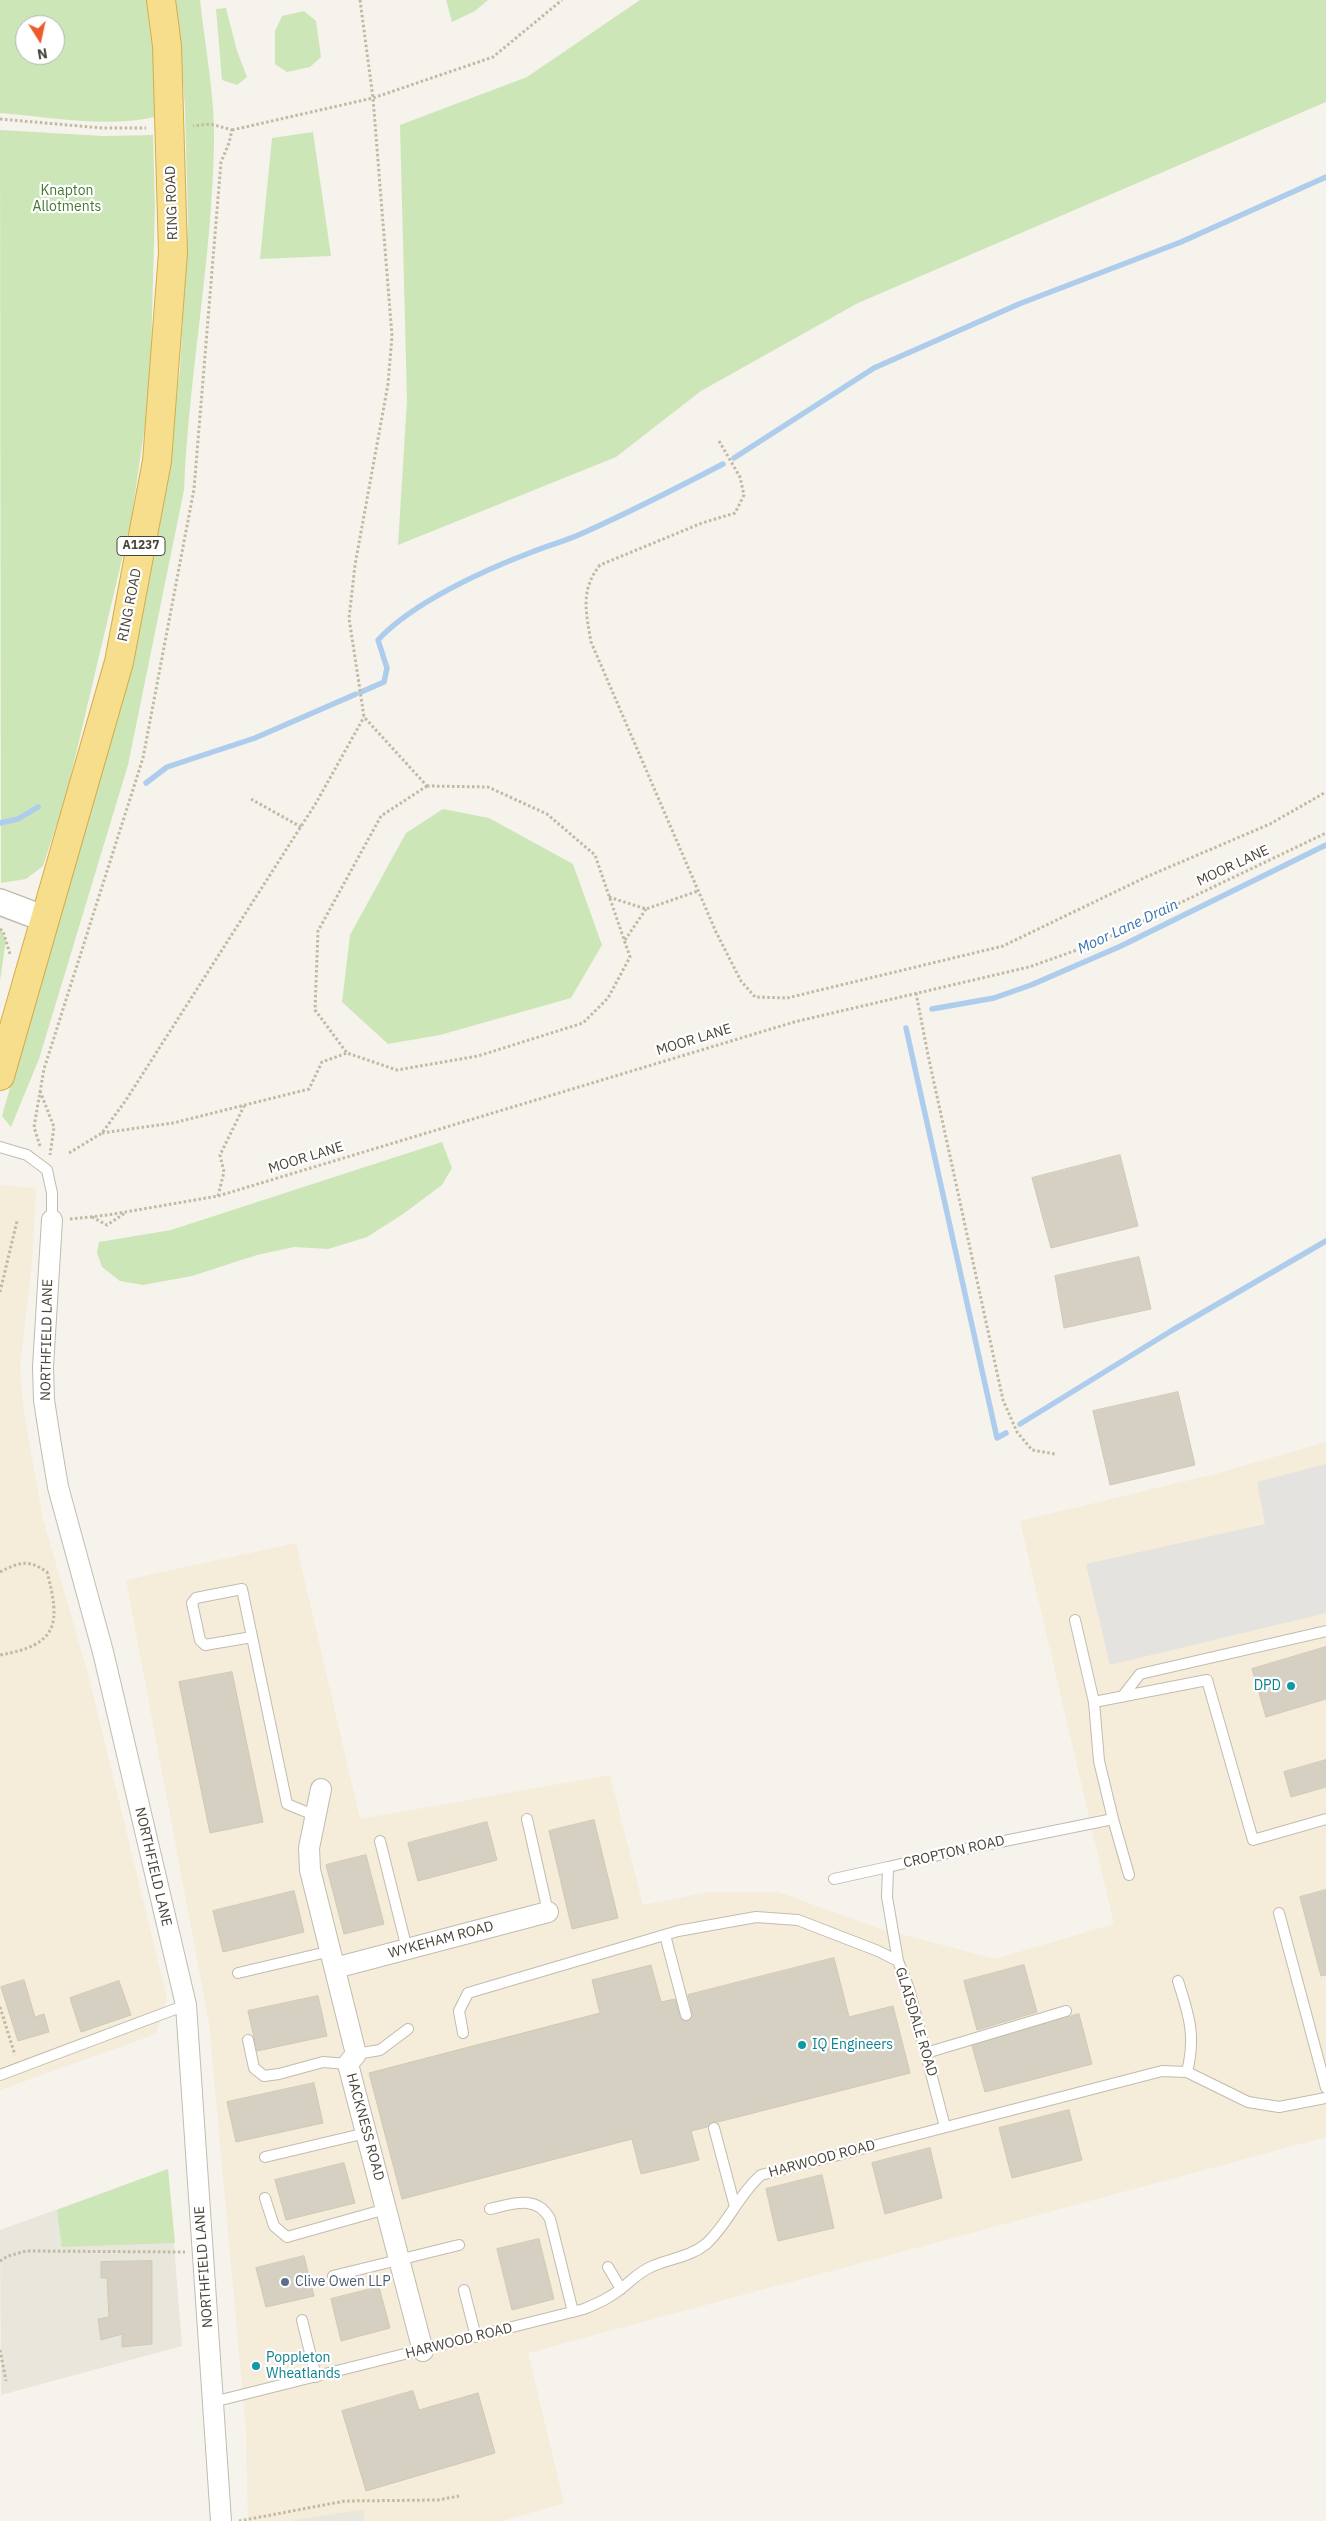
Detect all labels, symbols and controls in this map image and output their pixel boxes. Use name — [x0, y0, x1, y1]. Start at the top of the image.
north arrow — [15, 15, 65, 65]
text: N — [36, 44, 49, 64]
street label: RING ROAD — [162, 166, 182, 240]
park label: Knapton Allotments — [33, 183, 101, 216]
road number: A1237 — [117, 536, 165, 556]
street label: RING ROAD — [115, 567, 145, 643]
street label: MOOR LANE — [1194, 842, 1272, 890]
water label: Moor Lane Drain — [1075, 896, 1181, 958]
street label: MOOR LANE — [654, 1021, 734, 1059]
street label: MOOR LANE — [266, 1139, 346, 1177]
street label: NORTHFIELD LANE — [38, 1279, 56, 1401]
place label: DPD — [1254, 1678, 1281, 1694]
marker: DPD — [1285, 1680, 1297, 1692]
street label: NORTHFIELD LANE — [131, 1806, 175, 1928]
street label: CROPTON ROAD — [902, 1832, 1006, 1872]
street label: WYKEHAM ROAD — [387, 1918, 495, 1962]
street label: GLAISDALE ROAD — [891, 1965, 941, 2079]
place label: IQ Engineers — [812, 2037, 893, 2053]
marker: IQ Engineers — [796, 2039, 808, 2051]
street label: HACKNESS ROAD — [343, 2071, 387, 2183]
street label: HARWOOD ROAD — [767, 2137, 877, 2181]
street label: NORTHFIELD LANE — [191, 2206, 217, 2328]
place label: Clive Owen LLP — [295, 2274, 391, 2290]
marker: Clive Owen LLP — [279, 2276, 291, 2288]
street label: HARWOOD ROAD — [404, 2320, 514, 2362]
place label: Poppleton Wheatlands — [266, 2350, 341, 2382]
marker: Poppleton Wheatlands — [250, 2360, 262, 2372]

